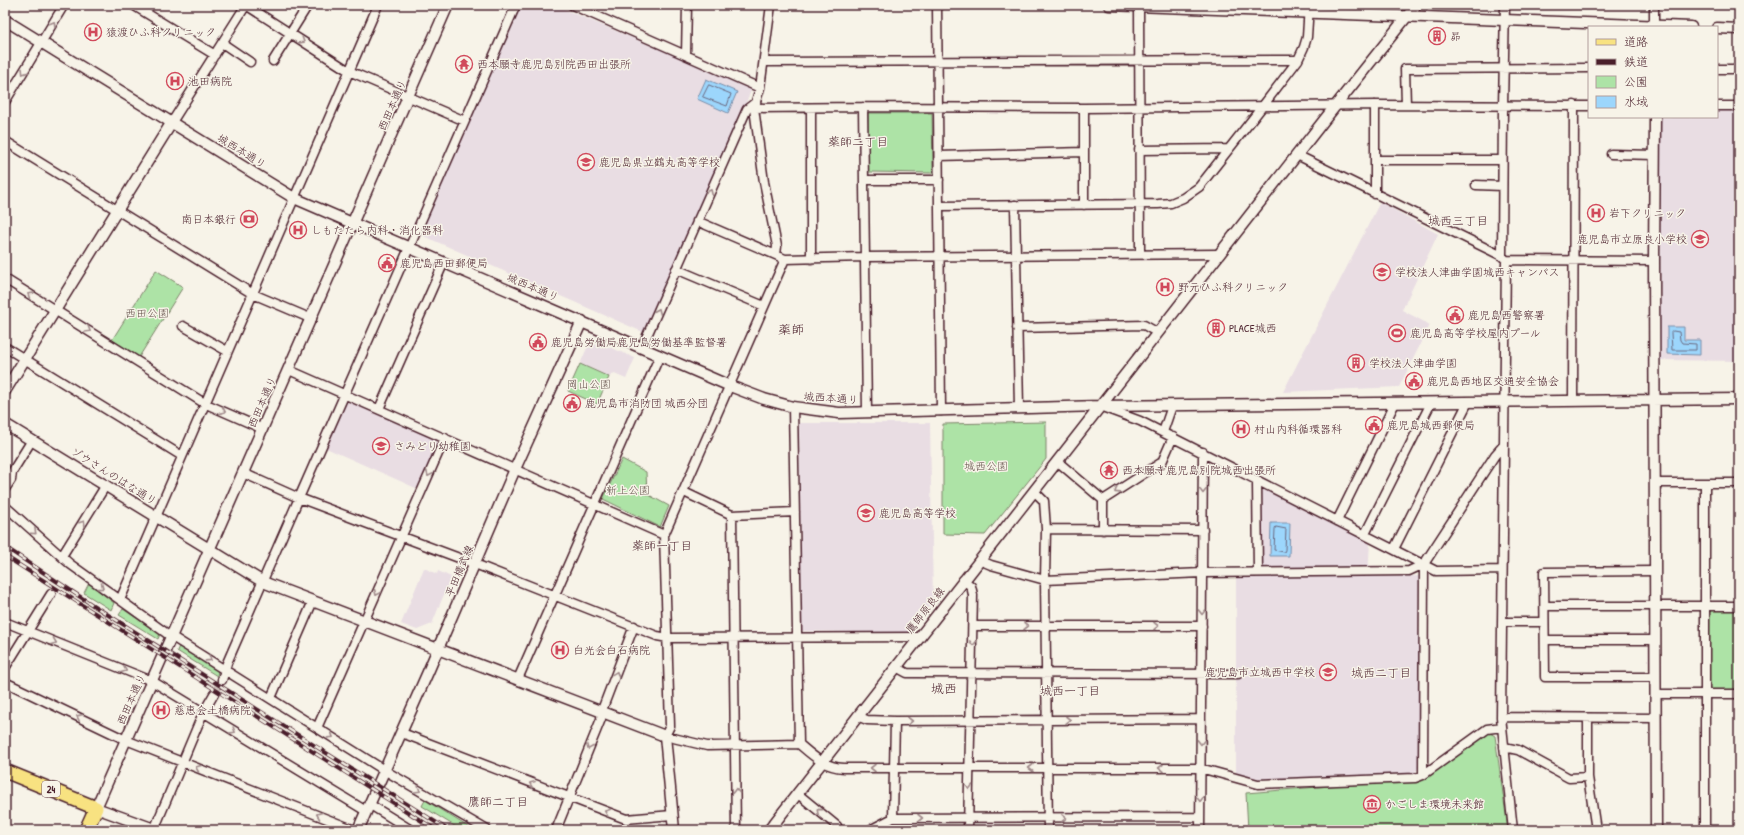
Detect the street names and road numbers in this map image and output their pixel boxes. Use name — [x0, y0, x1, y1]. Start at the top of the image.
street label: 西田本通り — [374, 77, 410, 133]
street label: 城西本通り — [215, 130, 269, 172]
street label: 城西本通り — [505, 270, 561, 304]
street label: 西田本通り — [244, 374, 280, 430]
street label: 城西本通り — [803, 389, 859, 407]
street label: ゾウさんのはな通り — [68, 444, 160, 508]
street label: 平田橋武線 — [442, 543, 476, 599]
street label: 鷹師原良線 — [903, 584, 947, 636]
street label: 西田本通り — [113, 671, 149, 727]
road number: 24 — [42, 781, 60, 797]

